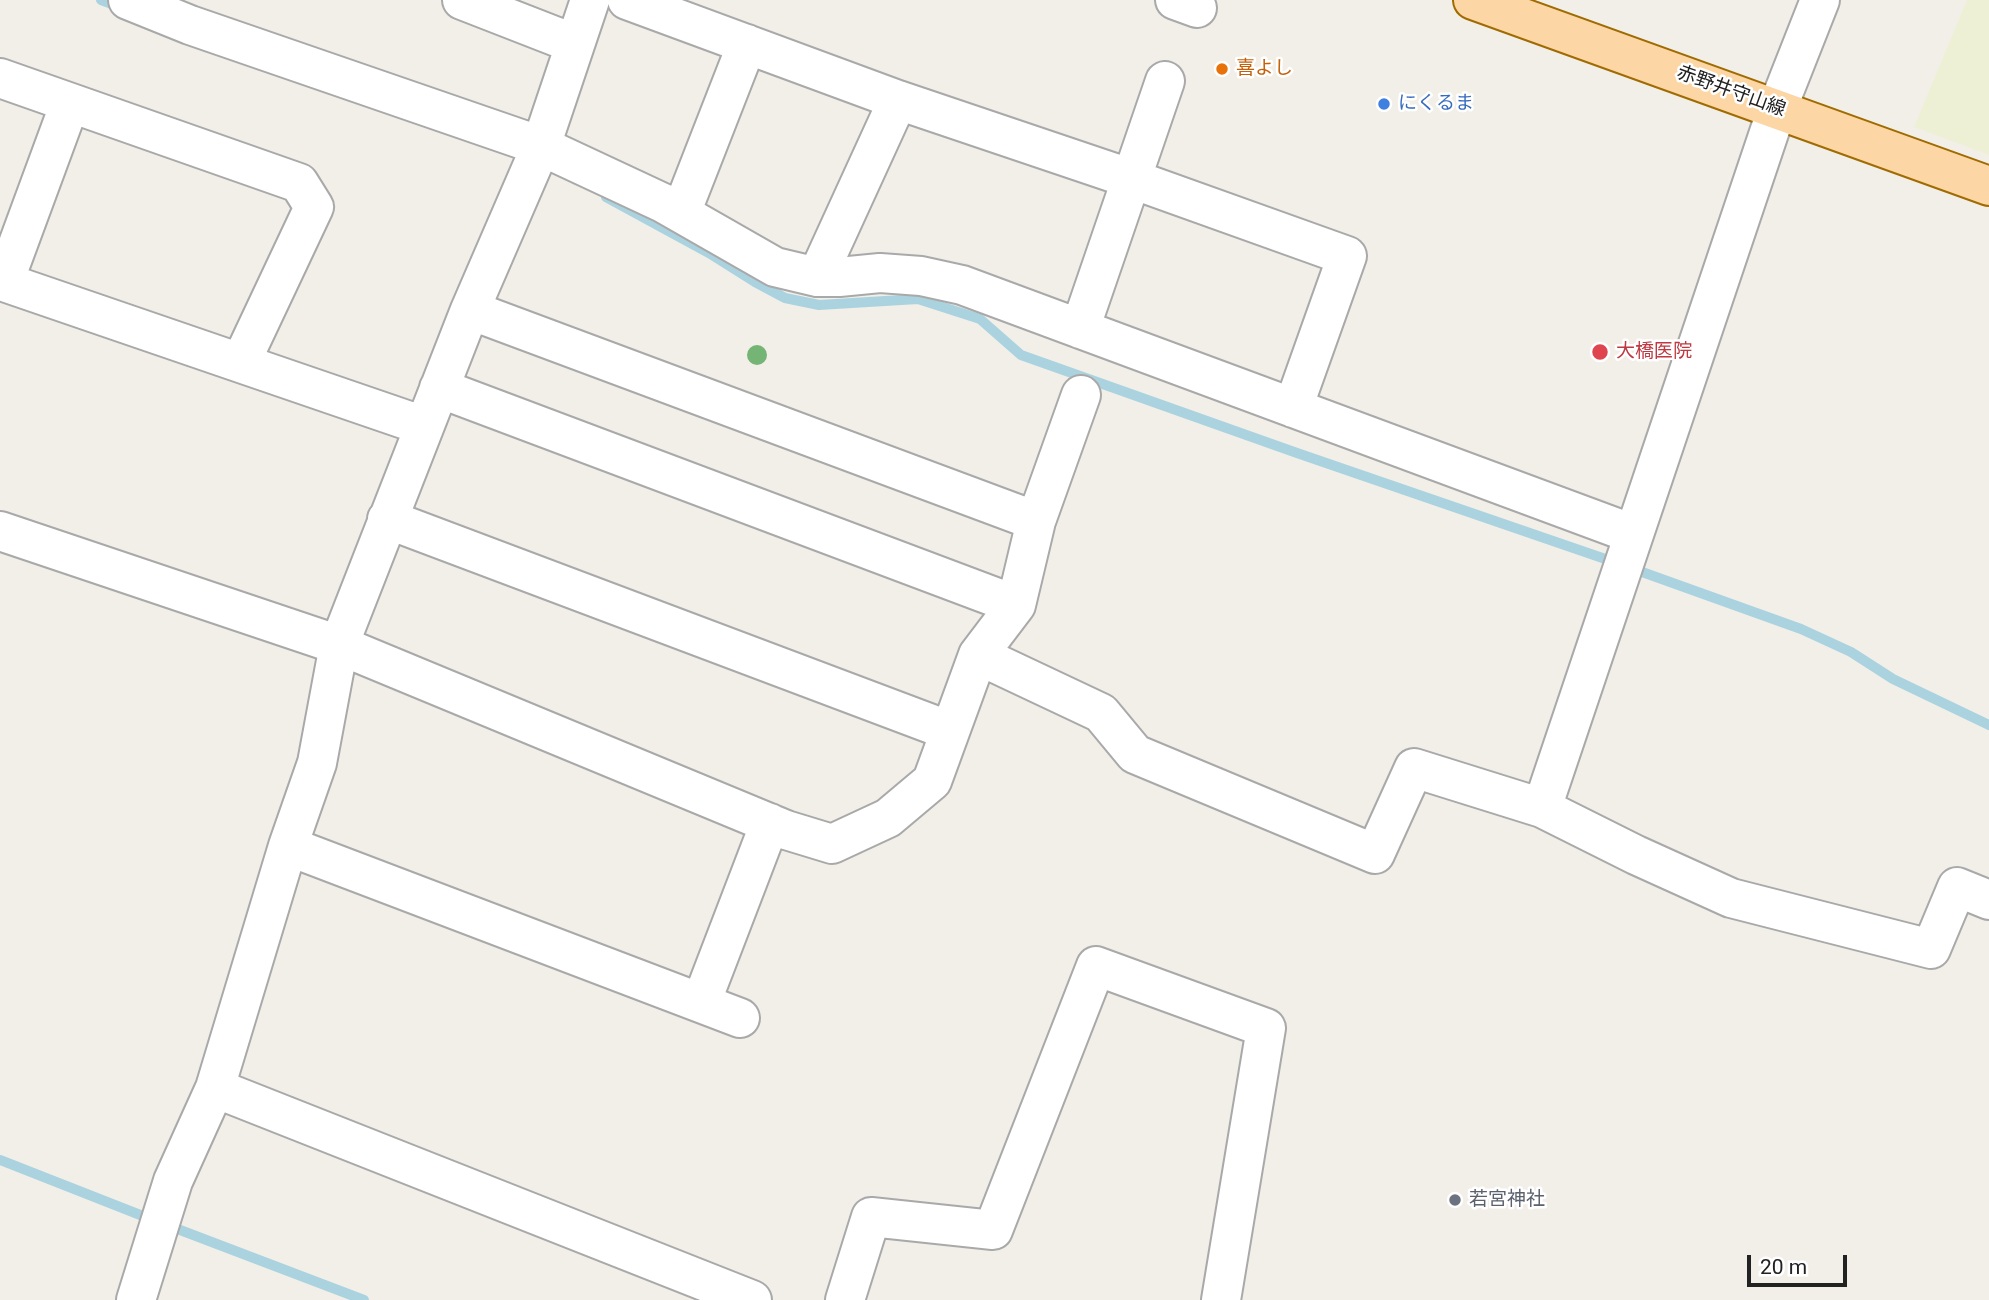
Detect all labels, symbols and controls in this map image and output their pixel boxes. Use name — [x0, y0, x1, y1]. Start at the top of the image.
place label: 喜よし — [1236, 58, 1293, 80]
marker: 喜よし — [1214, 61, 1230, 77]
street label: 赤野井守山線 — [1674, 62, 1788, 122]
place label: にくるま — [1398, 93, 1474, 115]
marker: にくるま — [1376, 96, 1392, 112]
place label: 大橋医院 — [1616, 341, 1692, 363]
marker: 大橋医院 — [1590, 342, 1610, 362]
place label: 若宮神社 — [1469, 1189, 1545, 1211]
marker: 若宮神社 — [1447, 1192, 1463, 1208]
scale bar — [1751, 1240, 1851, 1284]
text: 20 m — [1760, 1255, 1807, 1279]

